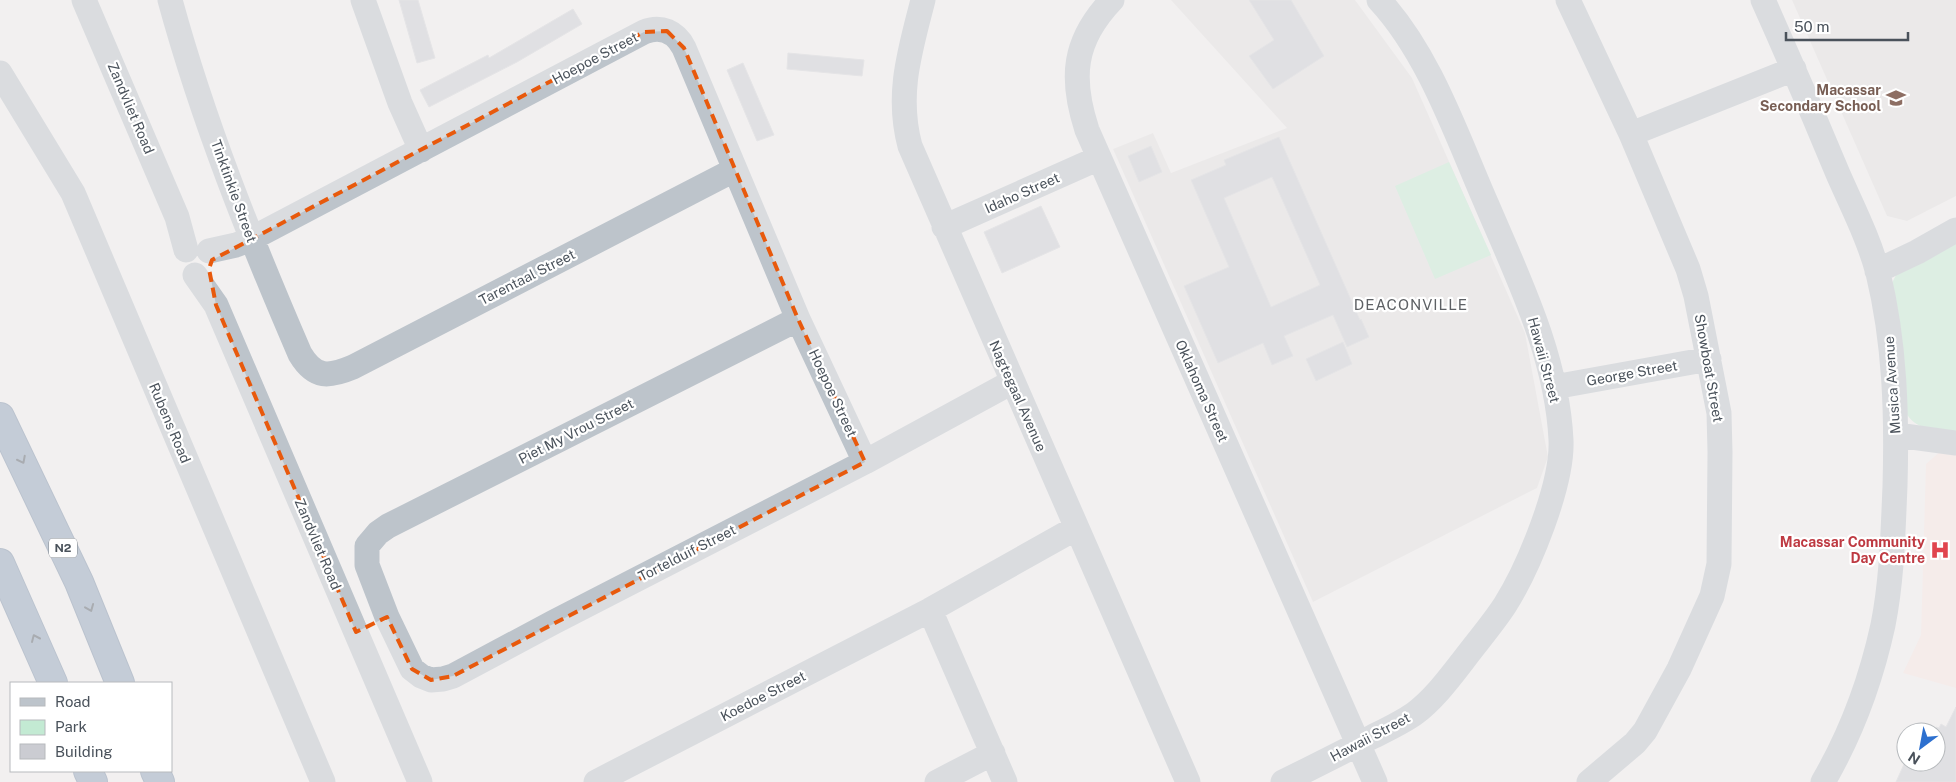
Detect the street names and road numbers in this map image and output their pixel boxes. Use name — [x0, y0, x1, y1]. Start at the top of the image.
street label: Hoepoe Street — [549, 29, 641, 87]
street label: Zandvliet Road — [105, 60, 157, 156]
street label: Tinktinkie Street — [208, 137, 260, 245]
street label: Idaho Street — [982, 169, 1062, 217]
street label: Tarentaal Street — [476, 246, 578, 308]
street label: Showboat Street — [1692, 313, 1726, 423]
street label: Hawaii Street — [1525, 315, 1563, 405]
street label: Musica Avenue — [1881, 336, 1903, 434]
street label: Oklahoma Street — [1172, 337, 1232, 445]
street label: Nagtegaal Avenue — [986, 338, 1050, 454]
street label: Hoepoe Street — [806, 347, 860, 439]
street label: George Street — [1585, 357, 1679, 389]
street label: Rubens Road — [146, 381, 194, 465]
street label: Piet My Vrou Street — [516, 395, 636, 467]
street label: Zandvliet Road — [292, 496, 344, 592]
street label: Tortelduif Street — [635, 521, 739, 585]
road number: N2 — [49, 538, 77, 558]
street label: Koedoe Street — [718, 668, 808, 724]
street label: Hawaii Street — [1327, 709, 1413, 765]

